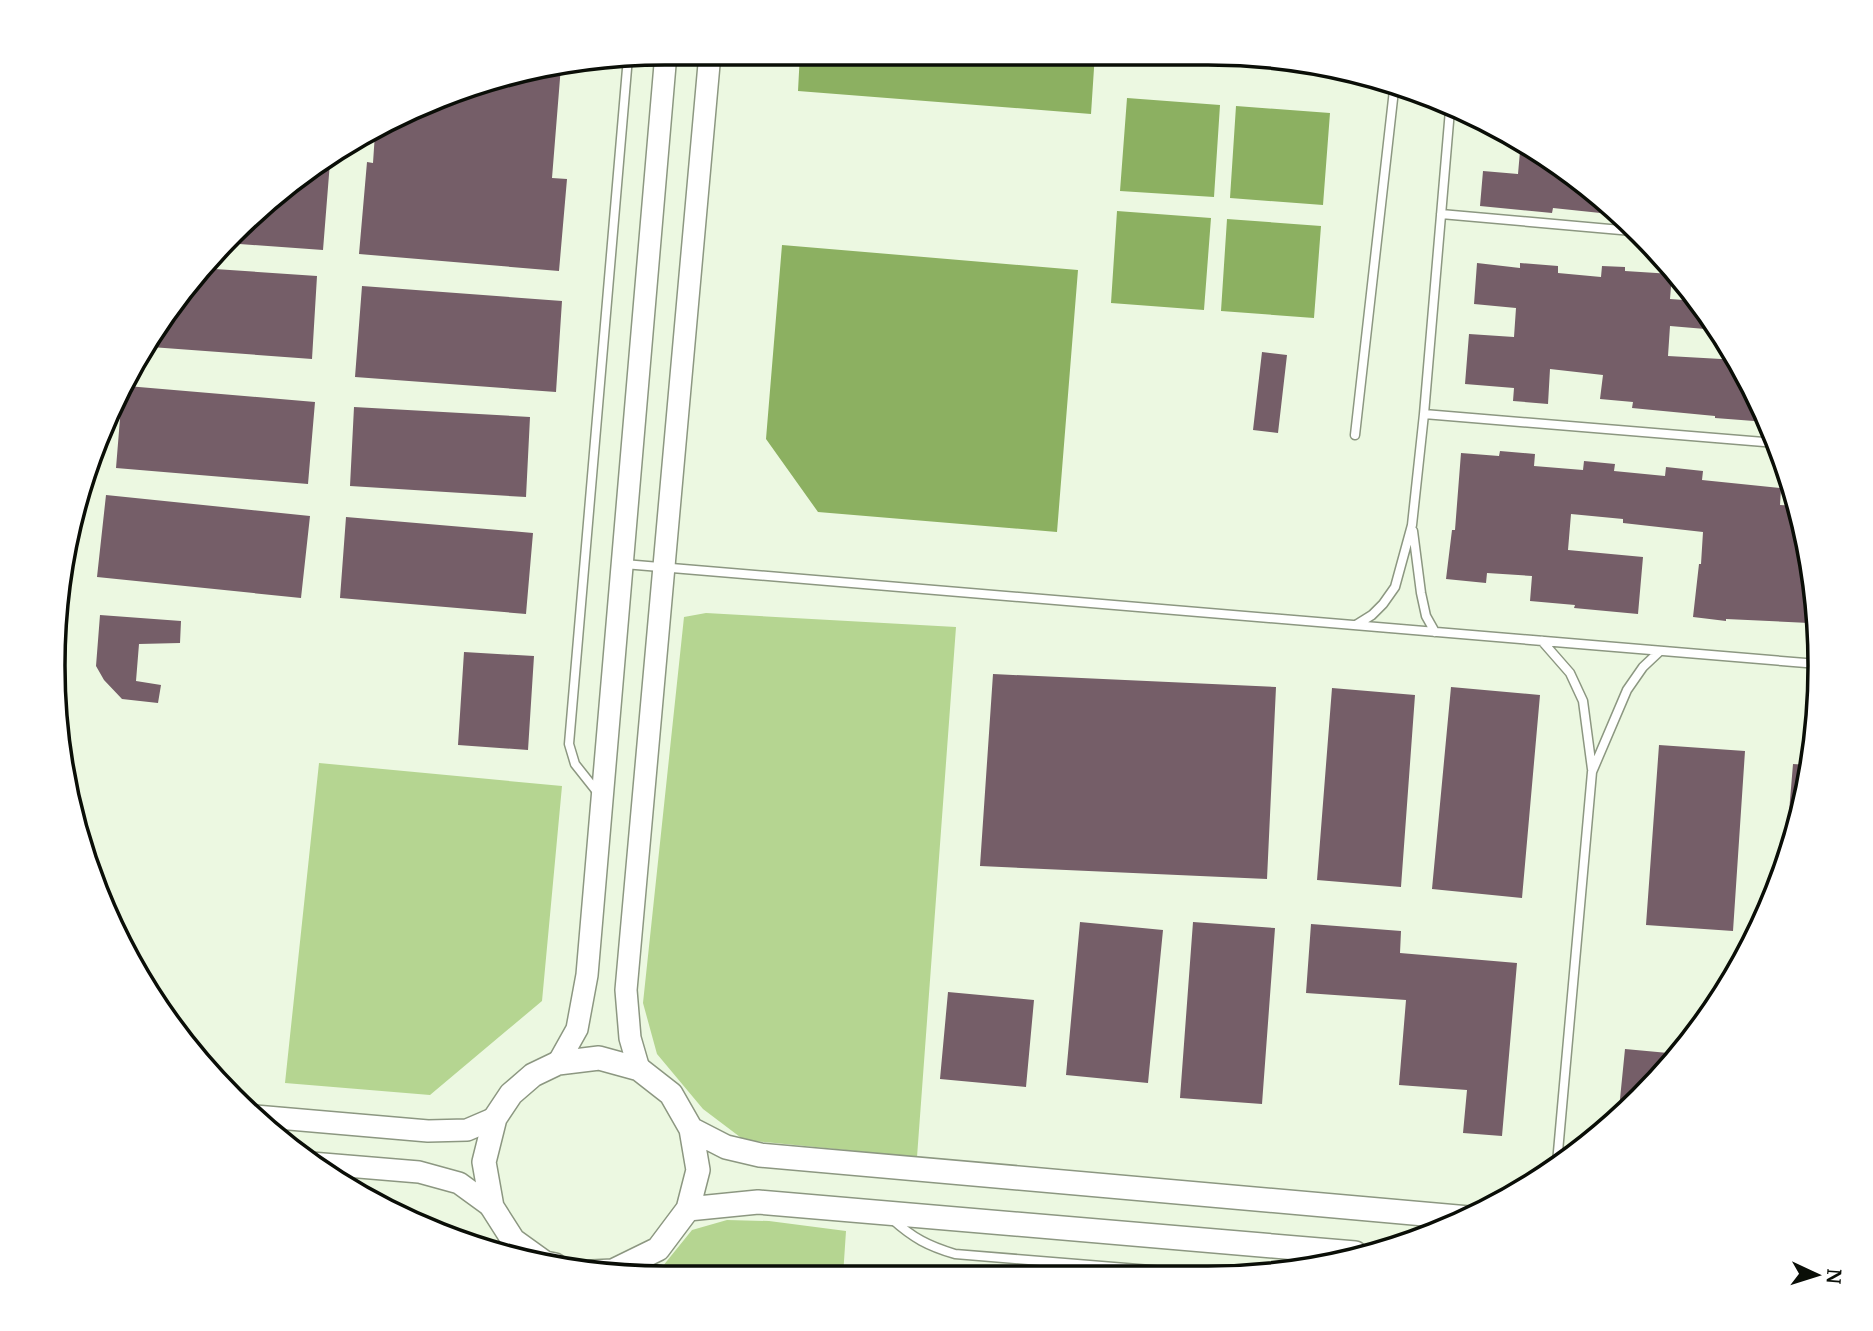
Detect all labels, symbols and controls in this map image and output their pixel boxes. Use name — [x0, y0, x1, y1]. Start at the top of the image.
north arrow — [1782, 1240, 1852, 1310]
text: N — [1821, 1268, 1846, 1285]

